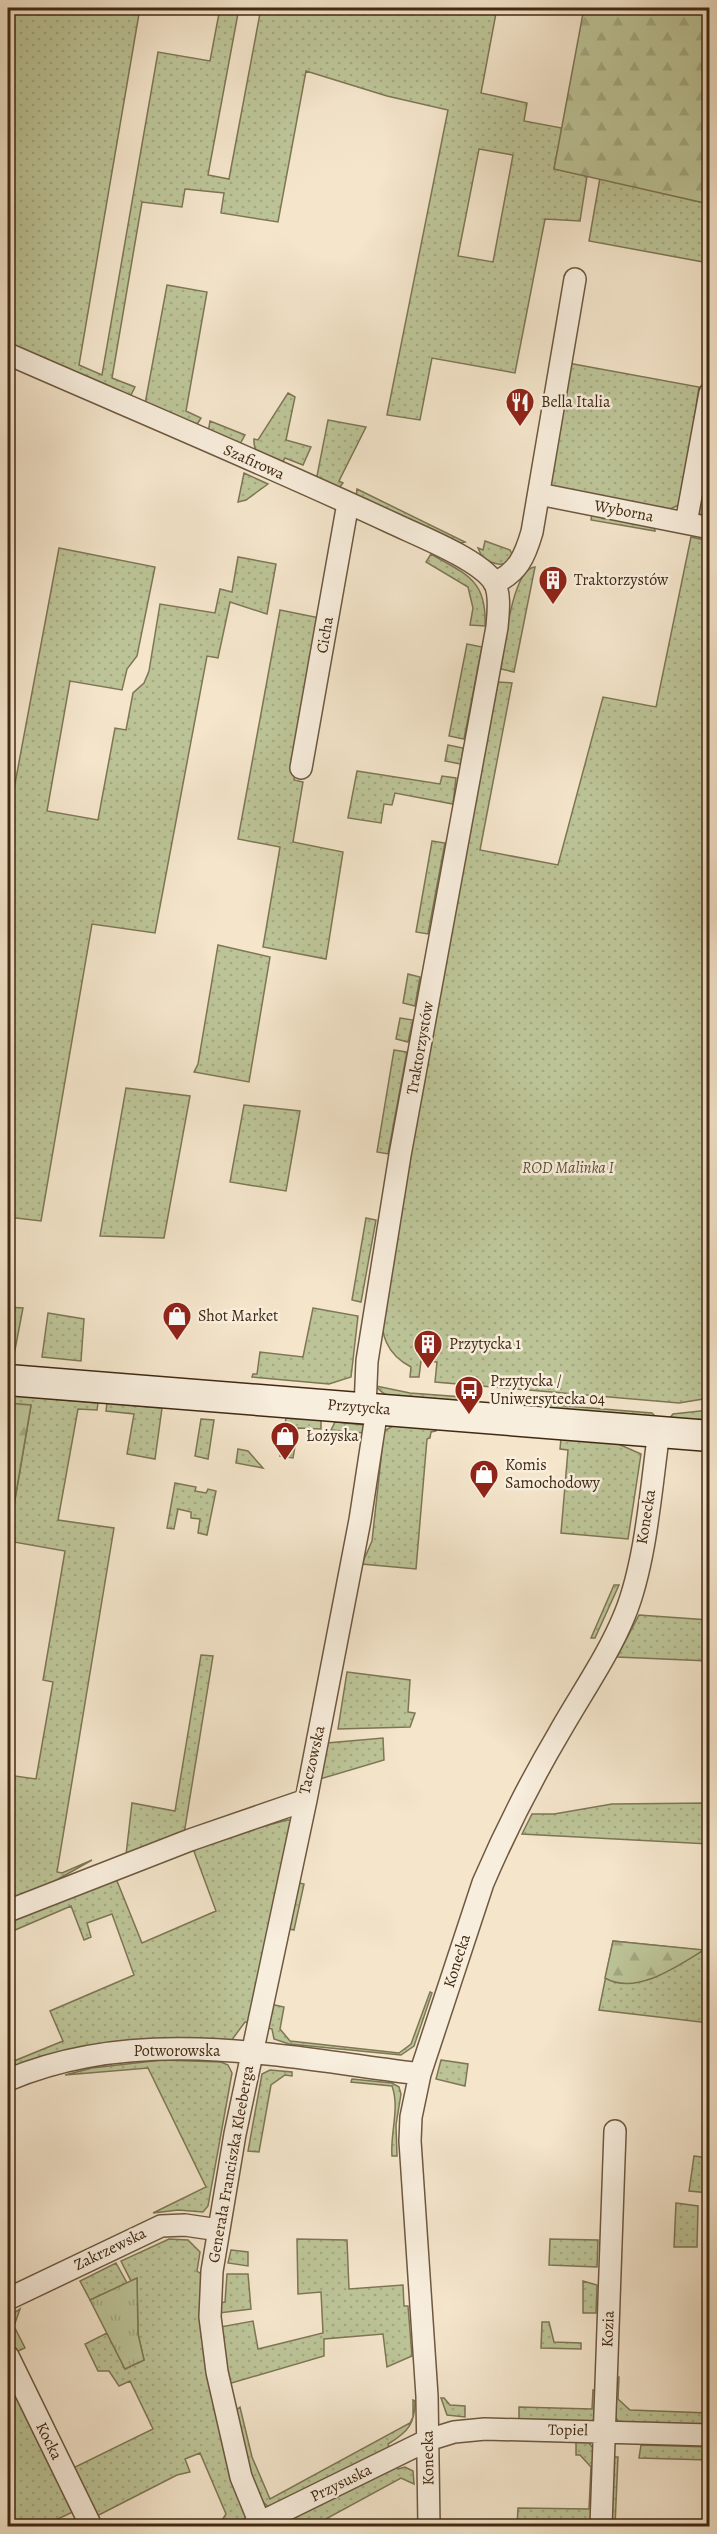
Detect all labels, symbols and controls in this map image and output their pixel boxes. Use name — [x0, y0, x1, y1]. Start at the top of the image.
restaurant icon: Bella Italia — [504, 386, 536, 428]
place label: Bella Italia — [541, 391, 611, 413]
street label: Szafirowa — [220, 439, 289, 485]
street label: Wyborna — [591, 494, 656, 528]
building icon: Traktorzystów — [537, 564, 569, 606]
place label: Traktorzystów — [574, 569, 669, 591]
street label: Cicha — [311, 614, 339, 655]
street label: Traktorzystów — [401, 999, 439, 1096]
park label: ROD Malinka I — [522, 1157, 614, 1179]
shop icon: Shot Market — [161, 1300, 193, 1342]
place label: Shot Market — [198, 1305, 278, 1327]
building icon: Przytycka 1 — [412, 1328, 444, 1370]
place label: Przytycka 1 — [449, 1333, 521, 1355]
place label: Przytycka / Uniwersytecka 04 — [490, 1370, 605, 1410]
bus stop icon: Przytycka / Uniwersytecka 04 — [453, 1374, 485, 1416]
street label: Przytycka — [327, 1393, 392, 1421]
shop icon: Łożyska — [269, 1420, 301, 1462]
place label: Łożyska — [306, 1425, 359, 1447]
place label: Komis Samochodowy — [505, 1454, 601, 1494]
shop icon: Komis Samochodowy — [468, 1458, 500, 1500]
street label: Konecka — [631, 1487, 661, 1546]
street label: Taczowska — [293, 1723, 331, 1797]
street label: Konecka — [438, 1931, 476, 1991]
street label: Potworowska — [134, 2040, 221, 2062]
street label: Generała Franciszka Kleeberga — [203, 2063, 259, 2264]
street label: Zakrzewska — [70, 2222, 150, 2276]
street label: Kozia — [596, 2310, 620, 2348]
street label: Kocka — [30, 2418, 68, 2464]
street label: Topiel — [548, 2419, 588, 2441]
street label: Konecka — [417, 2430, 439, 2486]
street label: Przysuska — [307, 2458, 376, 2507]

